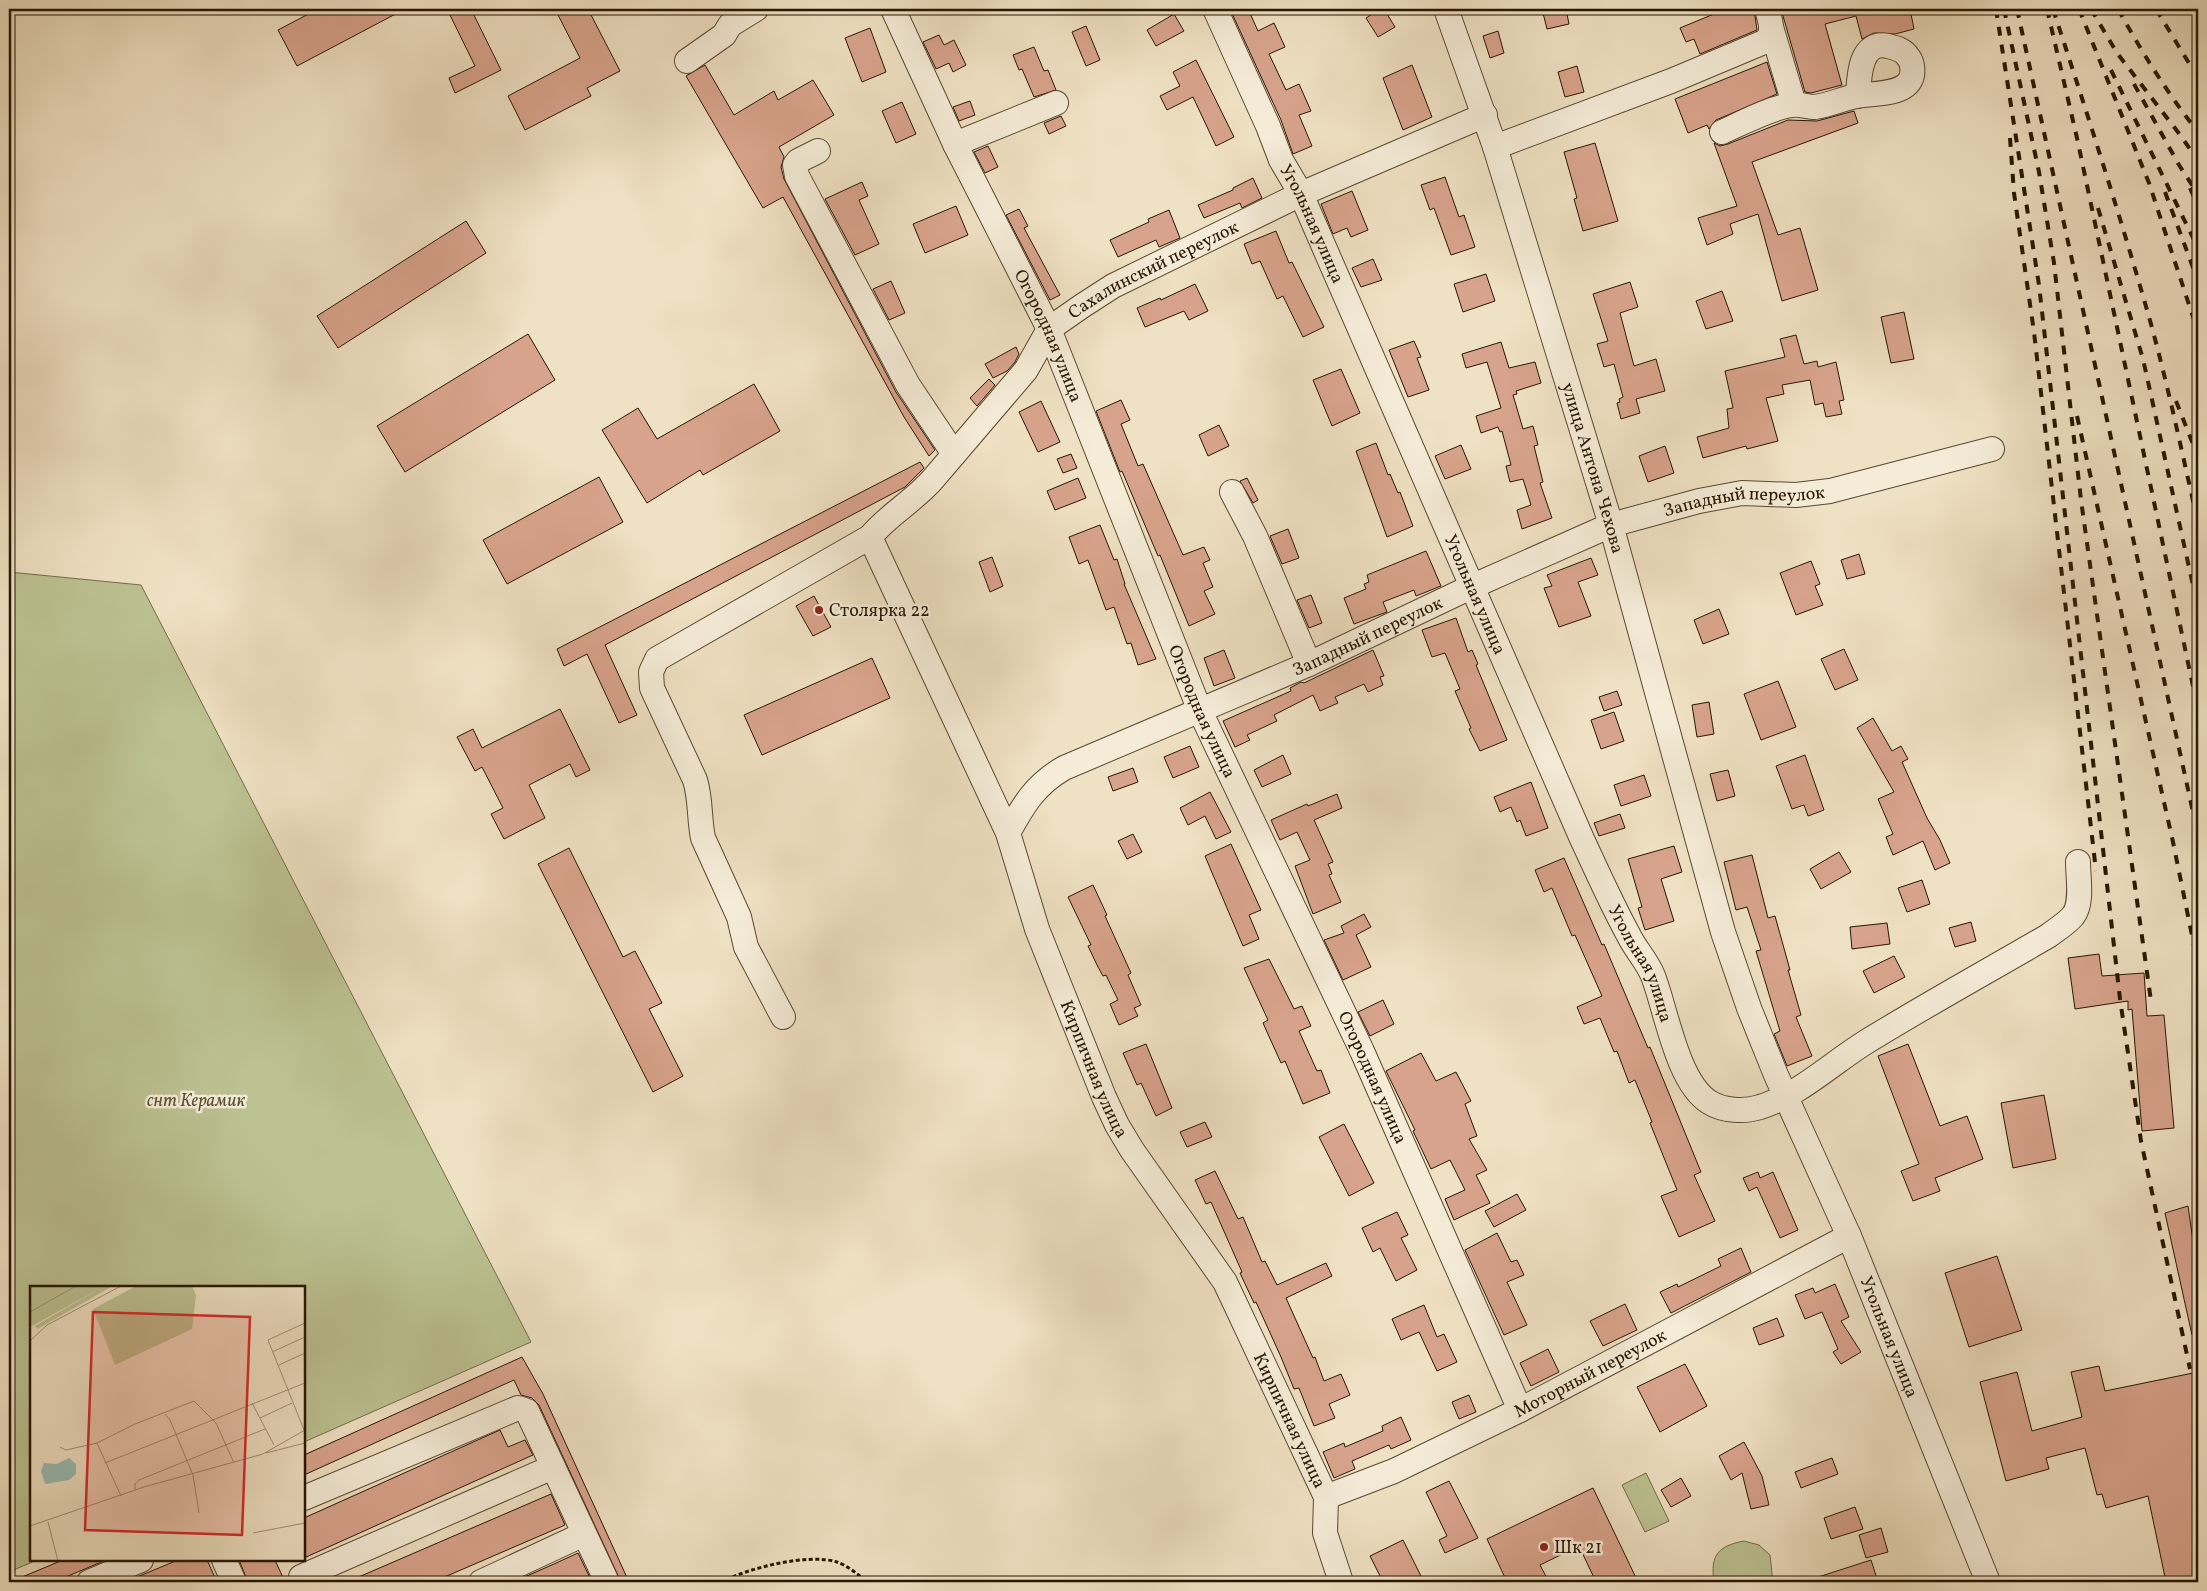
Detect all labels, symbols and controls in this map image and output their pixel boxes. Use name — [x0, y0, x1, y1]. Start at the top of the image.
street label: Угольная улица — [1272, 160, 1349, 288]
street label: Сахалинский переулок — [1063, 215, 1243, 326]
street label: Огородная улица — [1007, 266, 1088, 406]
street label: улица Антона Чехова — [1554, 380, 1629, 557]
street label: Западный переулок — [1661, 481, 1827, 524]
street label: Угольная улица — [1437, 531, 1511, 659]
street label: Западный переулок — [1289, 591, 1447, 683]
place label: Столярка 22 — [829, 599, 930, 624]
marker: Столярка 22 — [813, 604, 825, 616]
street label: Огородная улица — [1161, 642, 1241, 783]
street label: Угольная улица — [1601, 901, 1678, 1026]
street label: Кирпичная улица — [1053, 997, 1133, 1143]
street label: Огородная улица — [1331, 1007, 1412, 1148]
park label: снт Керамик — [147, 1089, 245, 1114]
street label: Угольная улица — [1853, 1273, 1924, 1402]
inset map — [30, 1286, 305, 1561]
street label: Моторный переулок — [1510, 1324, 1672, 1425]
street label: Кирпичная улица — [1246, 1349, 1331, 1493]
place label: Шк 21 — [1554, 1536, 1602, 1561]
marker: Шк 21 — [1538, 1541, 1550, 1553]

